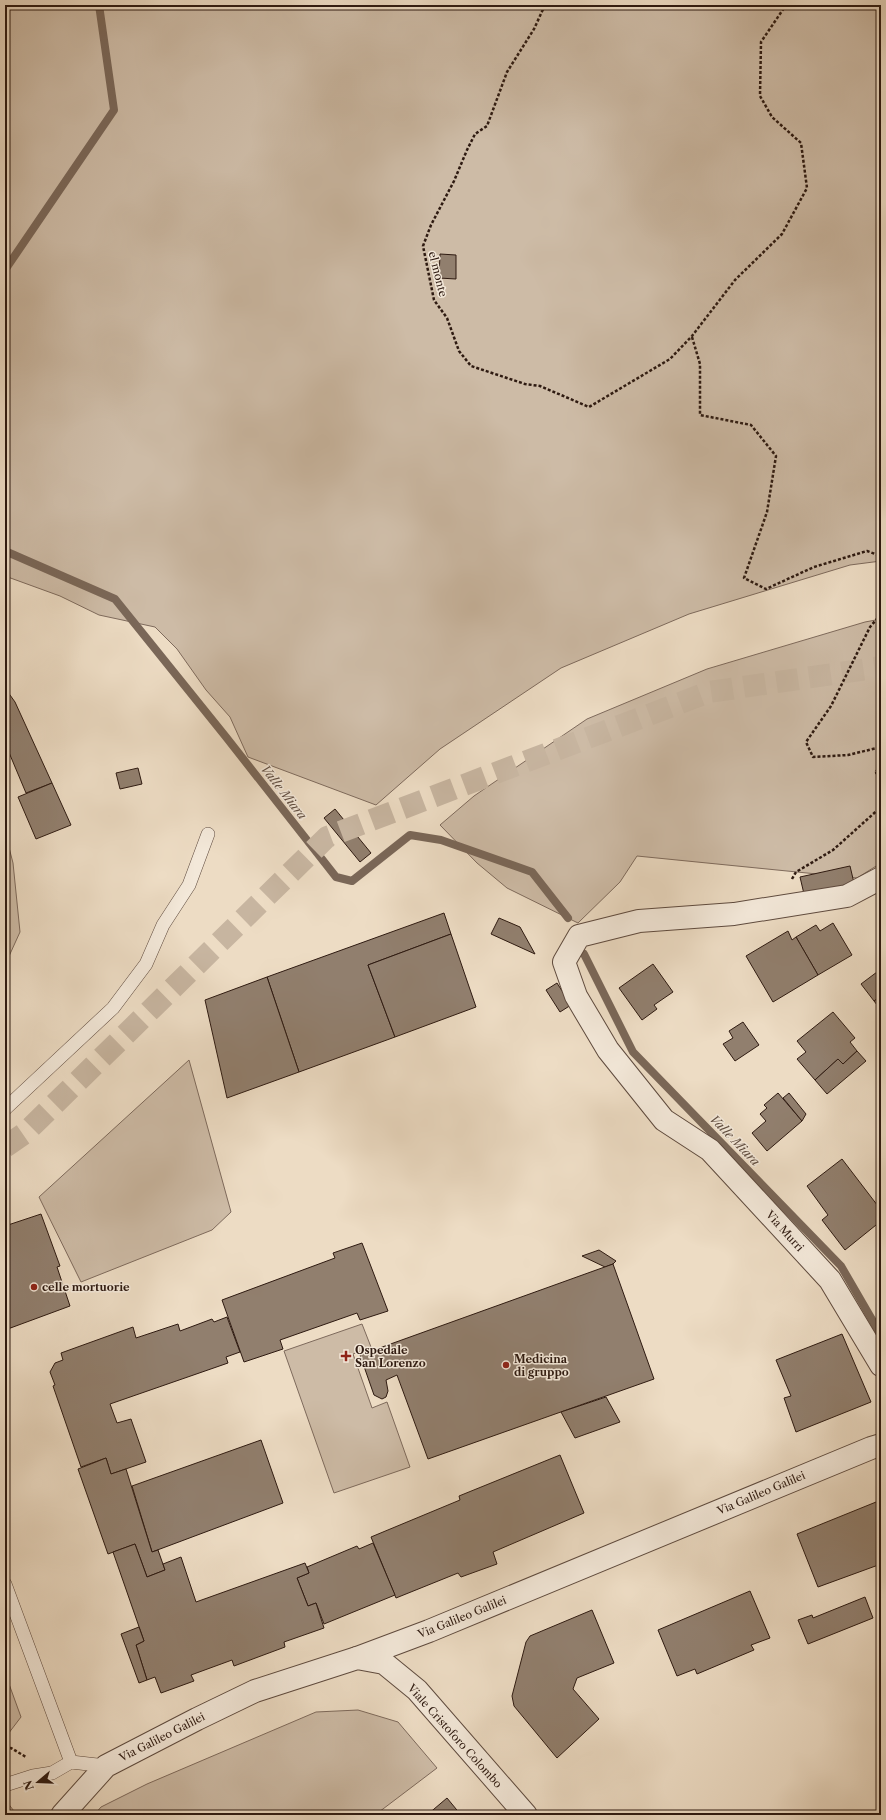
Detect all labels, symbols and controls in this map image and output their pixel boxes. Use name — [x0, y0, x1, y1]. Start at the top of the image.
street label: el monte — [426, 250, 450, 298]
water label: Valle Miara — [258, 762, 310, 822]
water label: Valle Miara — [707, 1111, 763, 1169]
street label: Via Murri — [762, 1207, 807, 1255]
place label: celle mortuorie — [42, 1280, 130, 1294]
marker: celle mortuorie — [29, 1282, 39, 1292]
place label: Ospedale San Lorenzo — [355, 1343, 426, 1370]
marker: Ospedale San Lorenzo — [340, 1350, 352, 1362]
place label: Medicina di gruppo — [514, 1352, 569, 1379]
marker: Medicina di gruppo — [501, 1360, 511, 1370]
street label: Via Galileo Galilei — [714, 1468, 808, 1518]
street label: Via Galileo Galilei — [415, 1593, 509, 1642]
street label: Viale Cristoforo Colombo — [404, 1680, 505, 1791]
street label: Via Galileo Galilei — [116, 1709, 208, 1765]
north arrow — [18, 1762, 58, 1802]
text: N — [20, 1778, 37, 1792]

